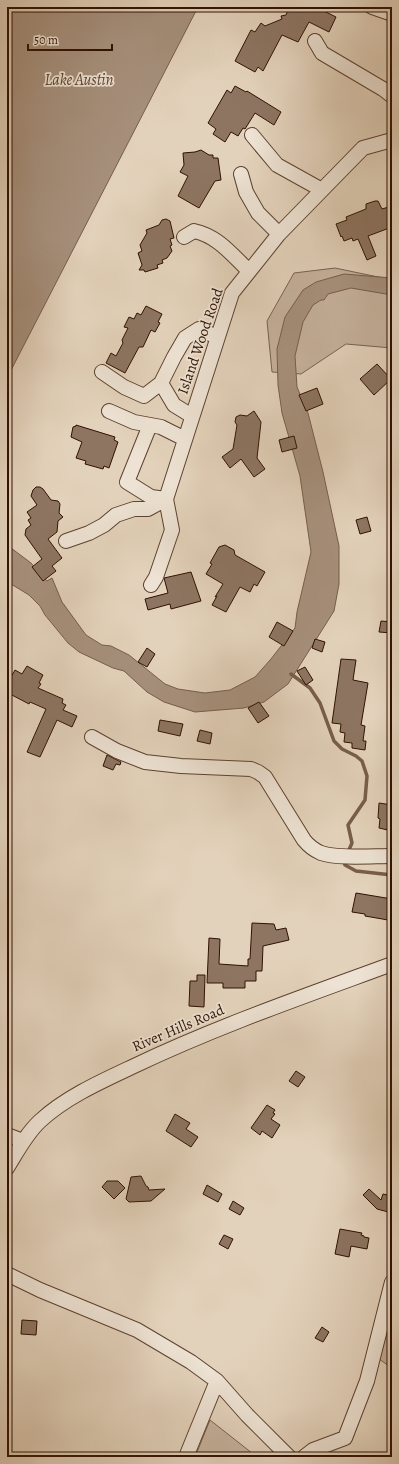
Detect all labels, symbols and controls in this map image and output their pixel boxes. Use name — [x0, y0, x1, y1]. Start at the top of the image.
scale bar — [28, 26, 112, 52]
text: 50 m — [34, 32, 58, 48]
water label: Lake Austin — [45, 69, 114, 91]
street label: Island Wood Road — [172, 284, 228, 397]
street label: River Hills Road — [129, 999, 228, 1056]

